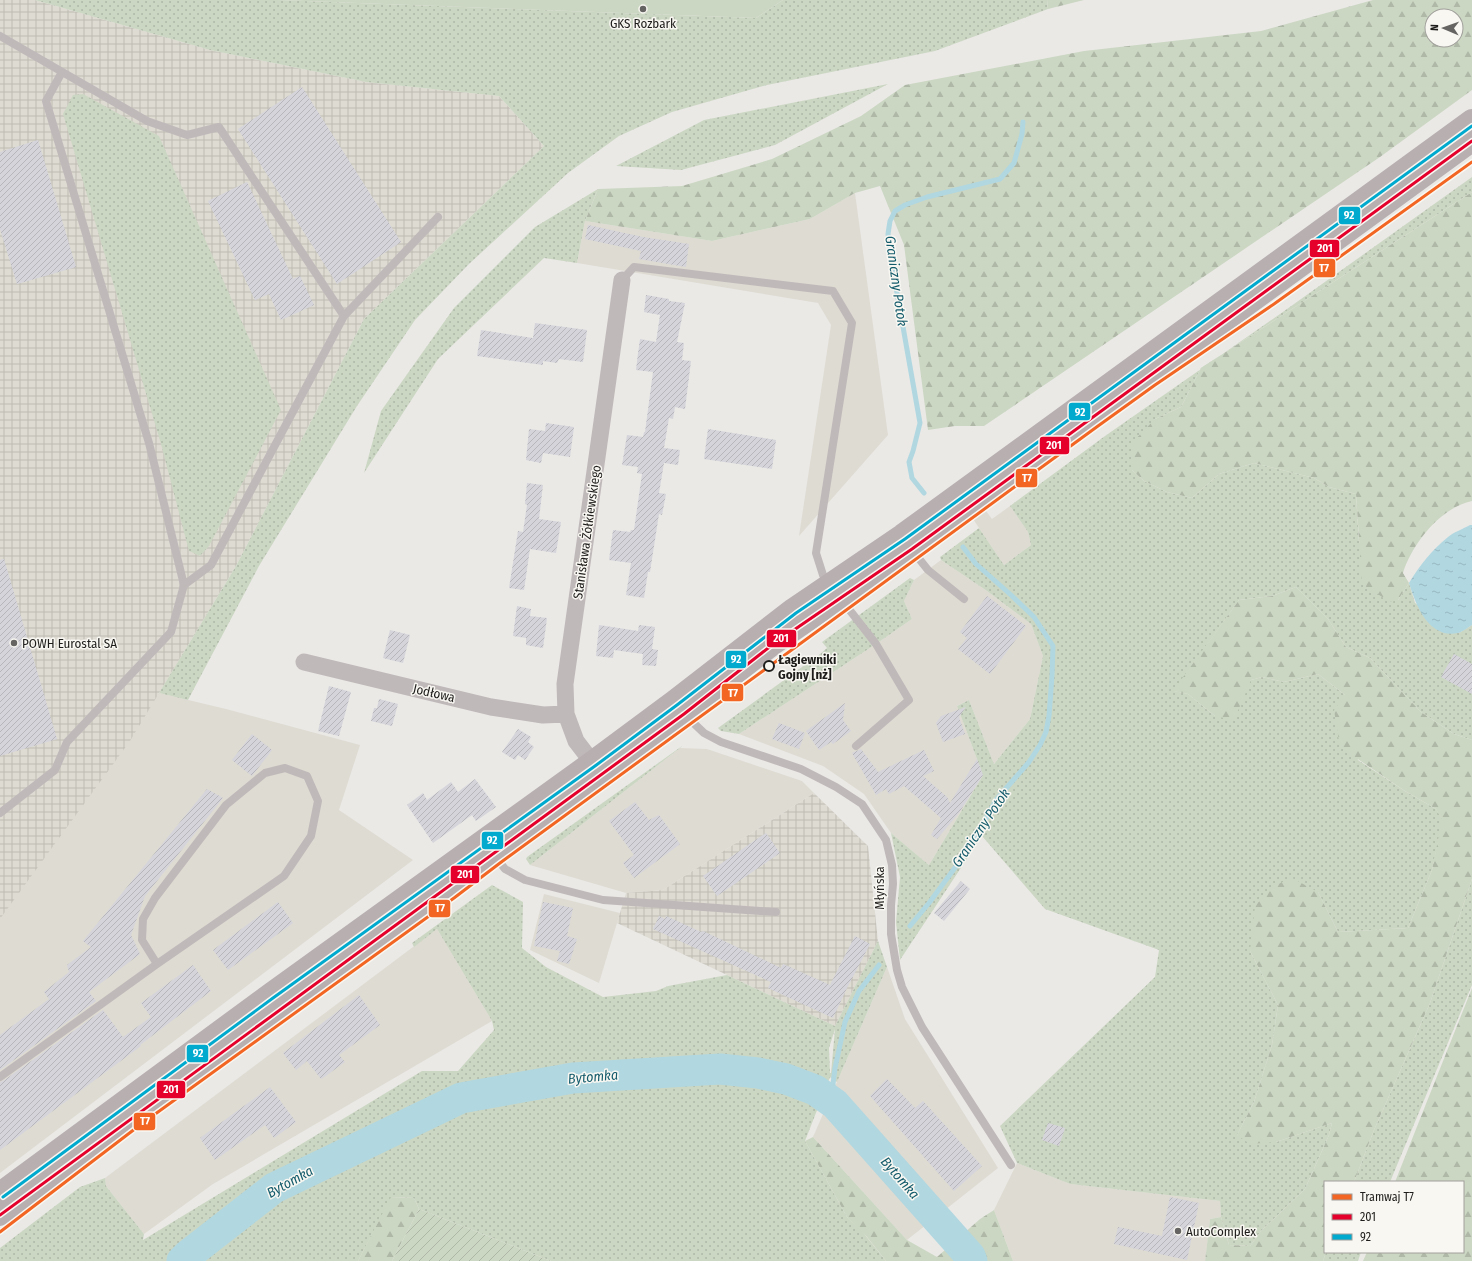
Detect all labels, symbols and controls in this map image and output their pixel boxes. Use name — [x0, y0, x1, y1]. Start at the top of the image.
marker: GKS Rozbark — [638, 4, 648, 14]
north arrow — [1424, 8, 1464, 48]
place label: GKS Rozbark — [610, 16, 677, 31]
text: N — [1428, 24, 1441, 31]
line badge: 92 — [1338, 206, 1361, 225]
text: 92 — [1344, 209, 1354, 222]
water label: Graniczny Potok — [881, 235, 911, 327]
line badge: 201 — [1309, 239, 1340, 258]
text: 201 — [1316, 242, 1333, 255]
line badge: T7 — [1313, 258, 1336, 278]
text: T7 — [1319, 262, 1329, 275]
line badge: 92 — [1068, 402, 1091, 421]
text: 92 — [1075, 406, 1085, 419]
line badge: 201 — [1039, 436, 1070, 455]
text: 201 — [1045, 439, 1062, 452]
street label: Stanisława Żółkiewskiego — [570, 464, 604, 600]
line badge: T7 — [1015, 468, 1038, 488]
text: T7 — [1022, 472, 1032, 485]
line badge: 201 — [766, 629, 797, 648]
text: 201 — [772, 632, 789, 645]
place label: POWH Eurostal SA — [22, 636, 117, 651]
marker: POWH Eurostal SA — [9, 638, 19, 648]
line badge: 92 — [725, 650, 747, 669]
place label: Łagiewniki Gojny [nż] — [778, 652, 836, 682]
text: 92 — [731, 653, 741, 666]
marker: Łagiewniki Gojny [nż] — [763, 660, 775, 672]
street label: Jodłowa — [412, 681, 456, 705]
line badge: T7 — [721, 683, 744, 702]
text: T7 — [728, 687, 738, 700]
water label: Graniczny Potok — [948, 785, 1014, 871]
line badge: 92 — [481, 831, 504, 850]
text: 92 — [487, 834, 497, 847]
line badge: 201 — [450, 865, 480, 884]
street label: Młyńska — [872, 866, 887, 910]
text: 201 — [456, 868, 473, 881]
line badge: T7 — [428, 899, 451, 918]
text: T7 — [435, 902, 445, 915]
line badge: 92 — [186, 1044, 209, 1063]
text: 92 — [193, 1047, 203, 1060]
water label: Bytomka — [567, 1066, 619, 1088]
line badge: 201 — [156, 1080, 186, 1099]
text: 201 — [162, 1083, 179, 1096]
line badge: T7 — [133, 1112, 156, 1131]
text: T7 — [140, 1115, 150, 1128]
water label: Bytomka — [877, 1153, 923, 1203]
water label: Bytomka — [264, 1162, 316, 1202]
legend — [1324, 1181, 1464, 1253]
text: Tramwaj T7 — [1360, 1190, 1414, 1204]
text: 201 — [1360, 1210, 1376, 1224]
place label: AutoComplex — [1186, 1224, 1256, 1239]
marker: AutoComplex — [1173, 1226, 1183, 1236]
text: 92 — [1360, 1230, 1371, 1244]

